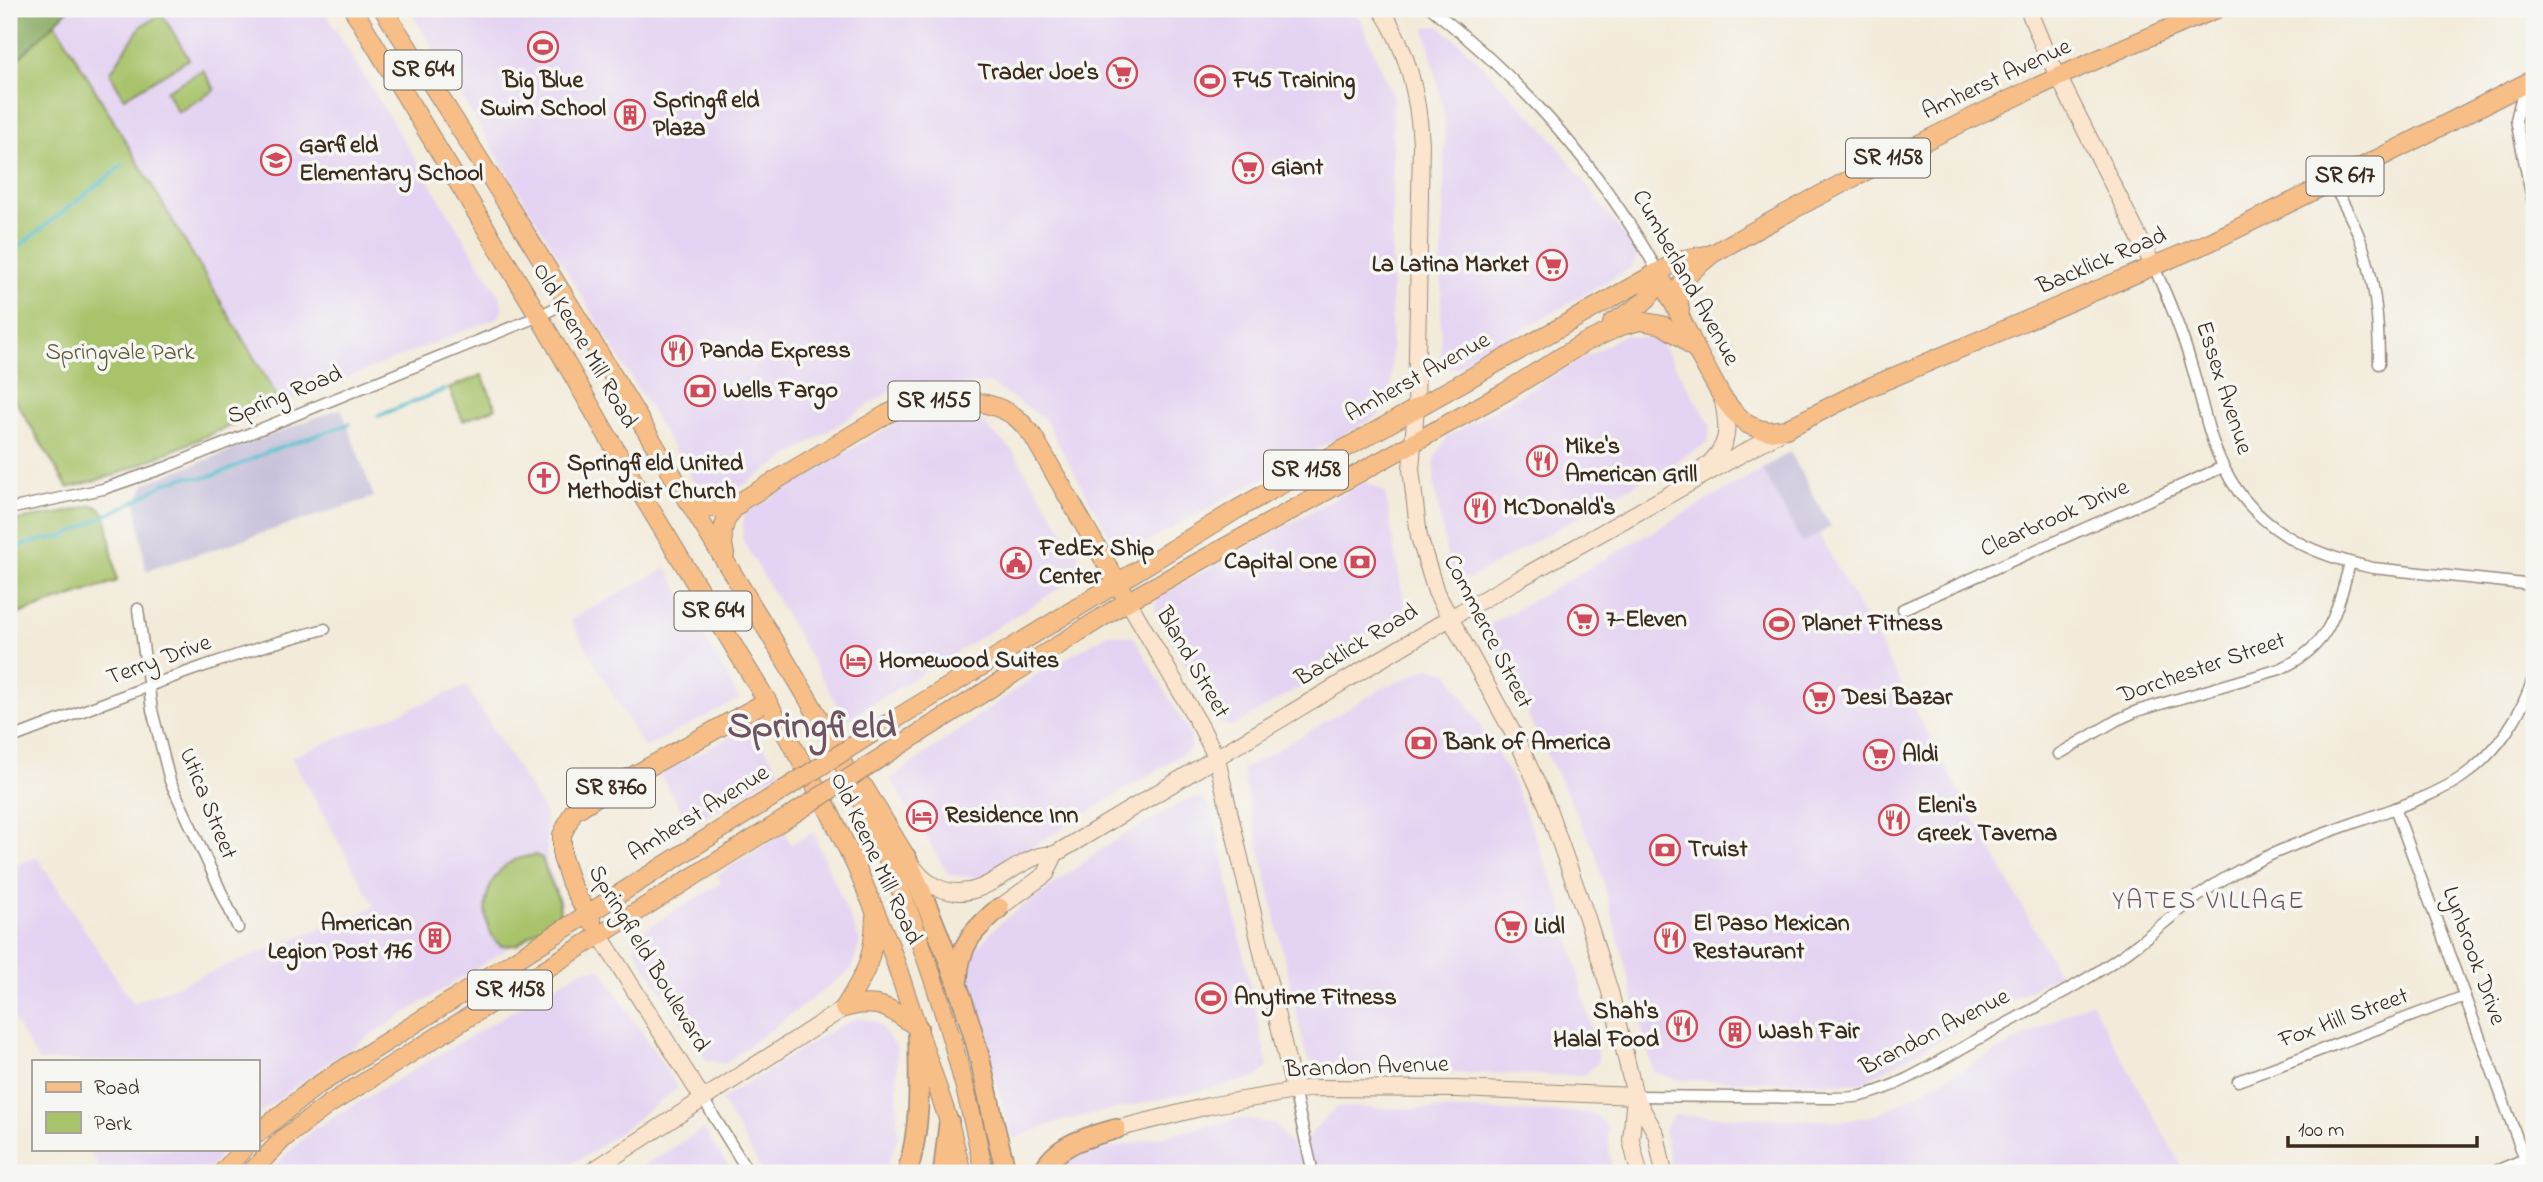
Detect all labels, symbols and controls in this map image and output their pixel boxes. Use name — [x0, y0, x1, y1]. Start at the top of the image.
sports icon: Big Blue Swim School — [526, 30, 560, 64]
street label: Amherst Avenue — [1917, 30, 2078, 130]
road number: SR 644 — [384, 50, 462, 90]
place label: Trader Joe's — [978, 56, 1099, 91]
supermarket icon: Trader Joe's — [1105, 56, 1139, 90]
place label: Big Blue Swim School — [480, 64, 606, 127]
sports icon: F45 Training — [1193, 64, 1227, 98]
place label: F45 Training — [1232, 64, 1356, 100]
place label: Springfield Plaza — [653, 84, 760, 147]
building icon: Springfield Plaza — [613, 98, 647, 132]
place label: Garfield Elementary School — [299, 129, 483, 193]
road number: SR 1158 — [1846, 139, 1930, 178]
school or university icon: Garfield Elementary School — [259, 143, 293, 177]
supermarket icon: Giant — [1231, 151, 1265, 185]
place label: Giant — [1271, 151, 1324, 186]
road number: SR 617 — [2306, 156, 2384, 196]
street label: Cumberland Avenue — [1622, 184, 1748, 373]
street label: Backlick Road — [2031, 219, 2173, 305]
place label: La Latina Market — [1372, 248, 1530, 283]
supermarket icon: La Latina Market — [1535, 248, 1569, 282]
street label: Old Keene Mill Road — [522, 257, 646, 436]
street label: Essex Avenue — [2185, 317, 2261, 459]
street label: Amherst Avenue — [1339, 324, 1497, 432]
restaurant icon: Panda Express — [660, 334, 694, 368]
place label: Panda Express — [700, 334, 851, 369]
park label: Springvale Park — [45, 336, 195, 371]
street label: Spring Road — [222, 357, 348, 435]
bank icon: Wells Fargo — [683, 374, 717, 408]
place label: Wells Fargo — [723, 374, 838, 410]
road number: SR 1155 — [888, 382, 979, 420]
place label: Mike's American Grill — [1565, 430, 1697, 493]
restaurant icon: Mike's American Grill — [1525, 444, 1559, 478]
place label: Springfield United Methodist Church — [567, 447, 744, 510]
road number: SR 1158 — [1264, 450, 1348, 490]
church icon: Springfield United Methodist Church — [527, 461, 561, 495]
street label: Clearbrook Drive — [1975, 471, 2135, 567]
restaurant icon: McDonald's — [1463, 491, 1497, 525]
place label: McDonald's — [1503, 491, 1615, 526]
place label: FedEx Ship Center — [1038, 532, 1154, 595]
place label: Capital One — [1224, 545, 1338, 580]
bank icon: Capital One — [1343, 545, 1377, 579]
public building icon: FedEx Ship Center — [999, 546, 1033, 580]
street label: Commerce Street — [1433, 549, 1541, 715]
road number: SR 644 — [674, 592, 752, 631]
street label: Backlick Road — [1288, 595, 1426, 697]
street label: Bland Street — [1145, 600, 1238, 725]
supermarket icon: 7-Eleven — [1566, 603, 1600, 637]
place label: 7-Eleven — [1606, 603, 1687, 638]
sports icon: Planet Fitness — [1762, 607, 1796, 641]
place label: Planet Fitness — [1802, 607, 1943, 642]
street label: Dorchester Street — [2112, 624, 2291, 714]
street label: Terry Drive — [102, 626, 217, 697]
hotel icon: Homewood Suites — [839, 644, 873, 678]
place label: Homewood Suites — [879, 644, 1059, 679]
supermarket icon: Desi Bazar — [1802, 681, 1836, 715]
place label: Desi Bazar — [1841, 681, 1953, 716]
district label: Springfield — [728, 700, 897, 756]
bank icon: Bank of America — [1404, 726, 1438, 760]
place label: Bank of America — [1443, 726, 1611, 761]
supermarket icon: Aldi — [1862, 738, 1896, 772]
place label: Aldi — [1902, 738, 1939, 773]
street label: Utica Street — [169, 743, 245, 865]
street label: Amherst Avenue — [621, 756, 777, 872]
street label: Old Keene Mill Road — [820, 767, 930, 951]
road number: SR 8760 — [567, 768, 655, 808]
place label: Eleni's Greek Taverna — [1917, 789, 2057, 852]
hotel icon: Residence Inn — [905, 799, 939, 833]
place label: Residence Inn — [945, 799, 1079, 834]
restaurant icon: Eleni's Greek Taverna — [1877, 803, 1911, 837]
bank icon: Truist — [1648, 833, 1682, 867]
place label: Truist — [1688, 833, 1748, 868]
street label: Springfield Boulevard — [578, 859, 718, 1060]
street label: Lynbrook Drive — [2431, 882, 2514, 1031]
district label: YATES VILLAGE — [2112, 883, 2306, 921]
place label: American Legion Post 176 — [268, 907, 412, 971]
place label: El Paso Mexican Restaurant — [1693, 907, 1850, 970]
supermarket icon: Lidl — [1494, 910, 1528, 944]
place label: Lidl — [1534, 910, 1565, 945]
building icon: American Legion Post 176 — [418, 921, 452, 955]
restaurant icon: El Paso Mexican Restaurant — [1653, 921, 1687, 955]
road number: SR 1158 — [468, 970, 552, 1009]
street label: Fox Hill Street — [2273, 979, 2414, 1059]
street label: Brandon Avenue — [1853, 980, 2016, 1086]
sports icon: Anytime Fitness — [1194, 981, 1228, 1015]
place label: Anytime Fitness — [1234, 981, 1397, 1017]
place label: Shah's Halal Food — [1553, 995, 1659, 1058]
restaurant icon: Shah's Halal Food — [1665, 1009, 1699, 1043]
building icon: Wash Fair — [1718, 1015, 1752, 1049]
place label: Wash Fair — [1758, 1015, 1860, 1050]
street label: Brandon Avenue — [1283, 1048, 1450, 1088]
legend — [32, 1060, 259, 1150]
text: Road — [94, 1074, 140, 1104]
scale bar — [2288, 1105, 2476, 1149]
text: Park — [94, 1110, 133, 1140]
text: 100 m — [2298, 1116, 2344, 1146]

